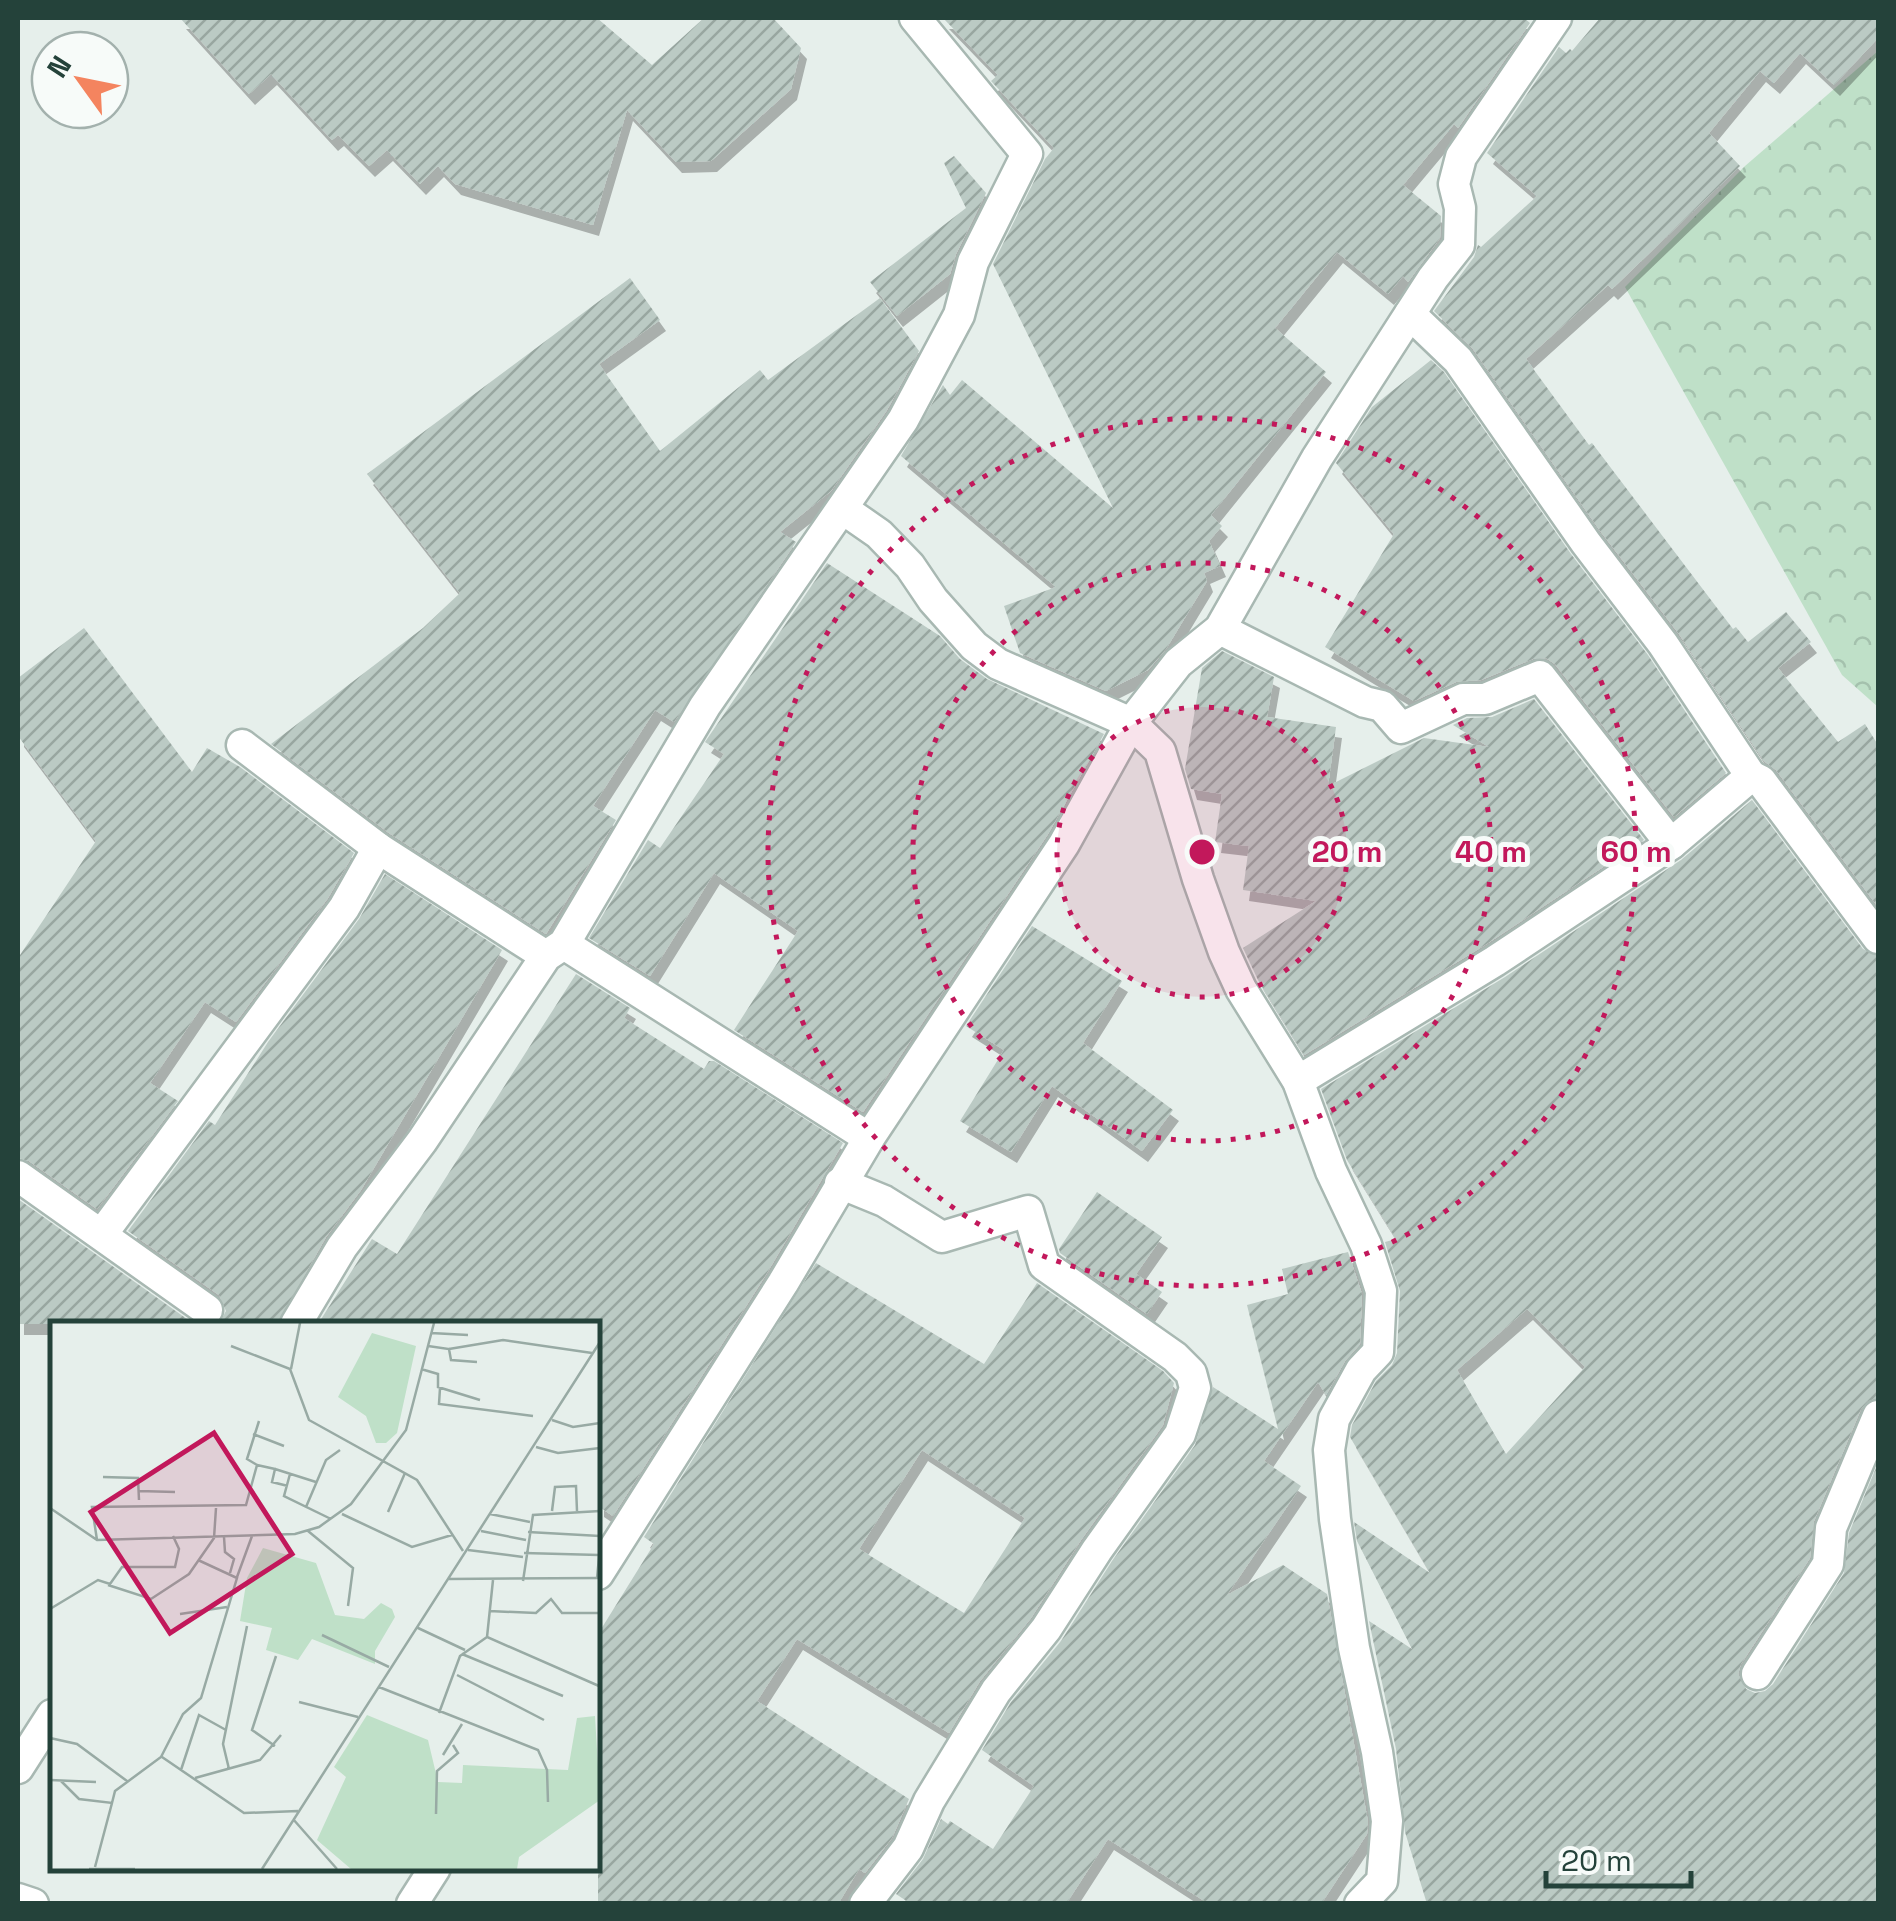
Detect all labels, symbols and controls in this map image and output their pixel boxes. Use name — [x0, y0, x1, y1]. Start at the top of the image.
north arrow — [30, 30, 130, 130]
text: N — [39, 49, 79, 84]
text: 20 m — [1312, 832, 1382, 871]
text: 40 m — [1455, 832, 1527, 871]
text: 60 m — [1600, 832, 1672, 871]
centre of rings — [1184, 834, 1220, 870]
inset map — [50, 1321, 600, 1871]
scale bar — [1546, 1826, 1691, 1888]
text: 20 m — [1561, 1841, 1632, 1880]

